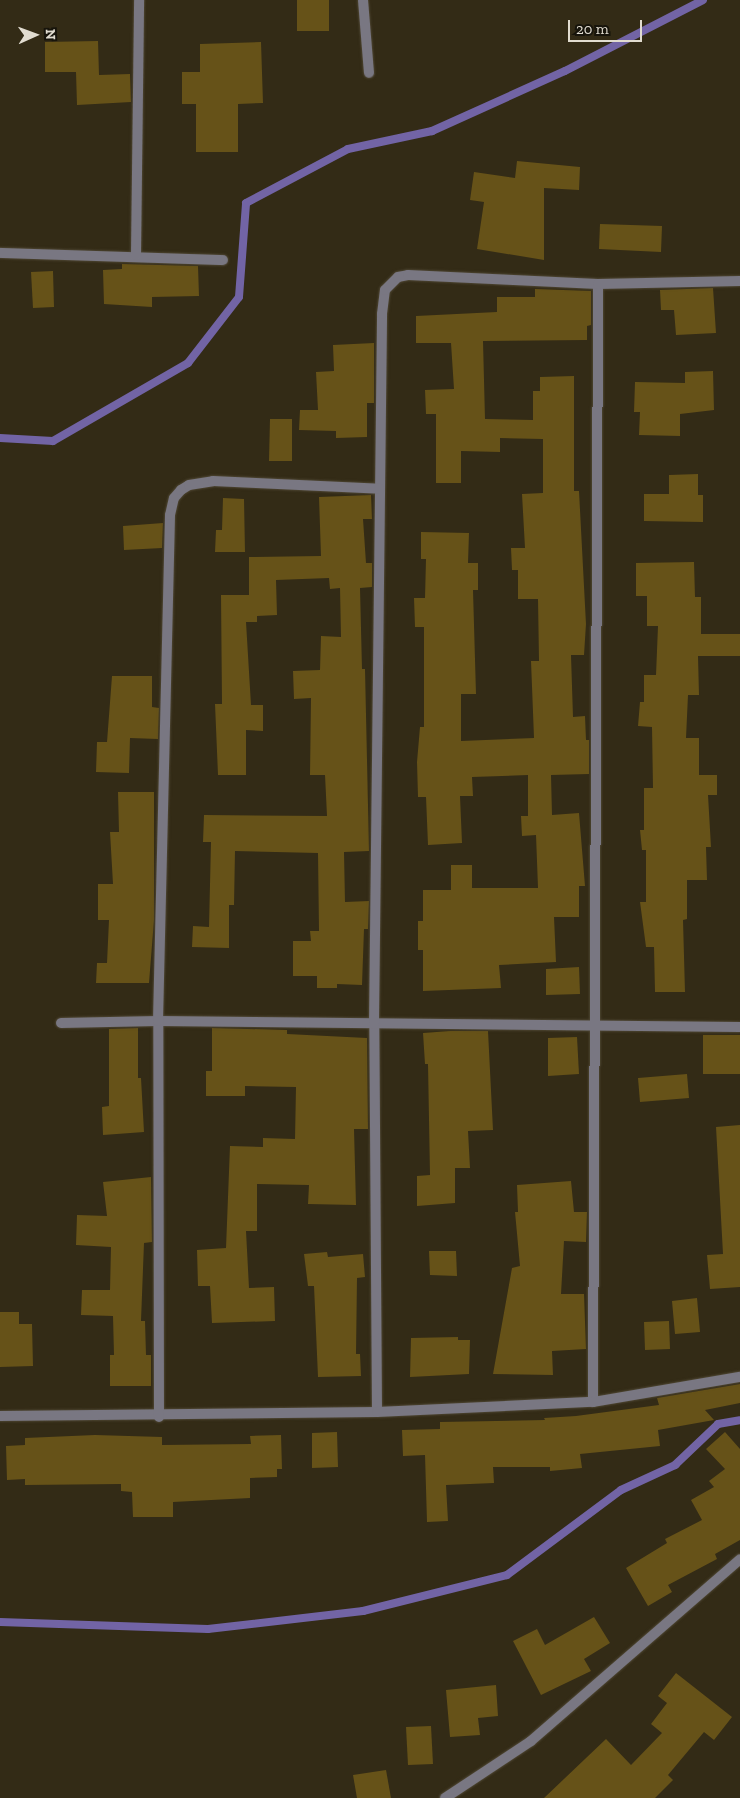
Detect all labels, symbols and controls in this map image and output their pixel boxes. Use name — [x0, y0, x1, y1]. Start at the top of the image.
north arrow — [10, 10, 60, 60]
scale bar — [570, 10, 644, 42]
text: 20 m — [576, 20, 609, 38]
text: N — [42, 29, 59, 40]

